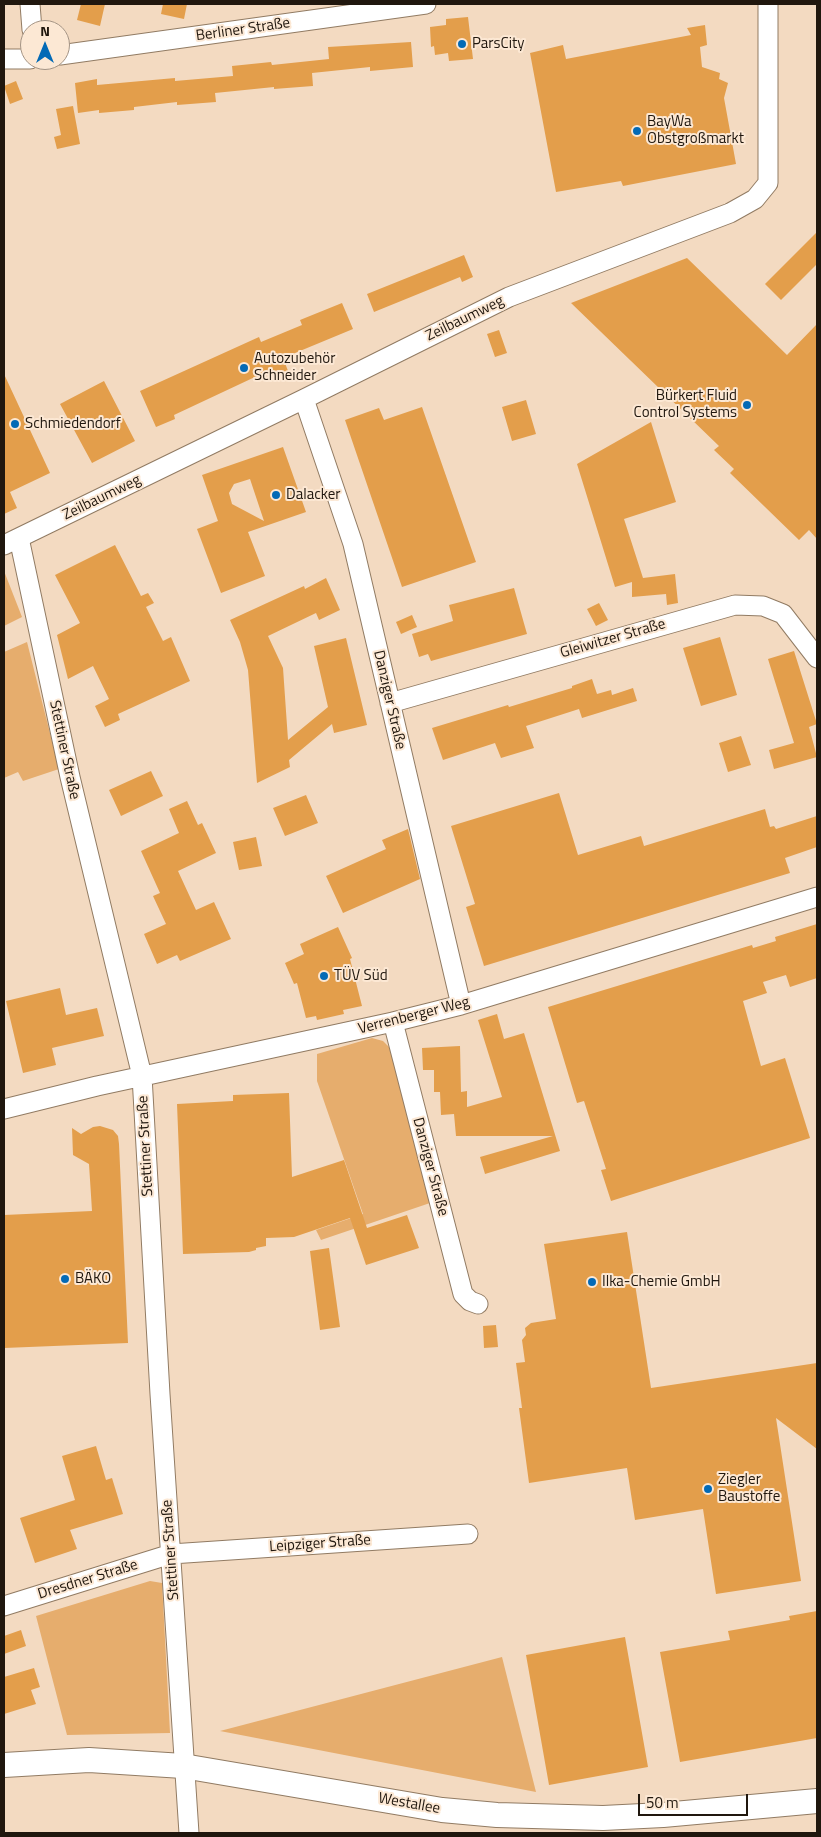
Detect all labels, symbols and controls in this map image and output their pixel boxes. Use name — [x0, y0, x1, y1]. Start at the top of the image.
street label: Berliner Straße — [195, 14, 291, 46]
north arrow — [20, 20, 70, 70]
text: N — [40, 20, 50, 41]
place label: ParsCity — [472, 35, 524, 53]
marker: ParsCity — [456, 38, 468, 50]
place label: BayWa Obstgroßmarkt — [647, 113, 744, 148]
marker: BayWa Obstgroßmarkt — [631, 125, 643, 137]
street label: Zeilbaumweg — [423, 292, 507, 346]
place label: Autozubehör Schneider — [254, 350, 335, 385]
marker: Autozubehör Schneider — [238, 362, 250, 374]
place label: Bürkert Fluid Control Systems — [634, 387, 737, 422]
marker: Bürkert Fluid Control Systems — [741, 399, 753, 411]
place label: Schmiedendorf — [25, 415, 121, 433]
marker: Schmiedendorf — [9, 418, 21, 430]
street label: Zeilbaumweg — [60, 471, 144, 525]
place label: Dalacker — [286, 486, 340, 504]
marker: Dalacker — [270, 489, 282, 501]
street label: Gleiwitzer Straße — [558, 615, 668, 663]
street label: Danziger Straße — [369, 649, 409, 751]
street label: Stettiner Straße — [45, 699, 83, 801]
place label: TÜV Süd — [334, 967, 388, 985]
marker: TÜV Süd — [318, 970, 330, 982]
street label: Verrenberger Weg — [356, 993, 472, 1039]
street label: Stettiner Straße — [134, 1095, 158, 1197]
street label: Danziger Straße — [408, 1116, 452, 1218]
place label: BÄKO — [75, 1270, 111, 1288]
marker: BÄKO — [59, 1273, 71, 1285]
place label: Ilka-Chemie GmbH — [602, 1273, 721, 1291]
marker: Ilka-Chemie GmbH — [586, 1276, 598, 1288]
place label: Ziegler Baustoffe — [718, 1471, 780, 1506]
marker: Ziegler Baustoffe — [702, 1483, 714, 1495]
street label: Stettiner Straße — [159, 1499, 183, 1601]
street label: Leipziger Straße — [269, 1531, 371, 1557]
street label: Dresdner Straße — [36, 1556, 140, 1604]
scale bar — [641, 1784, 751, 1816]
street label: Westallee — [377, 1790, 441, 1818]
text: 50 m — [646, 1791, 679, 1814]

